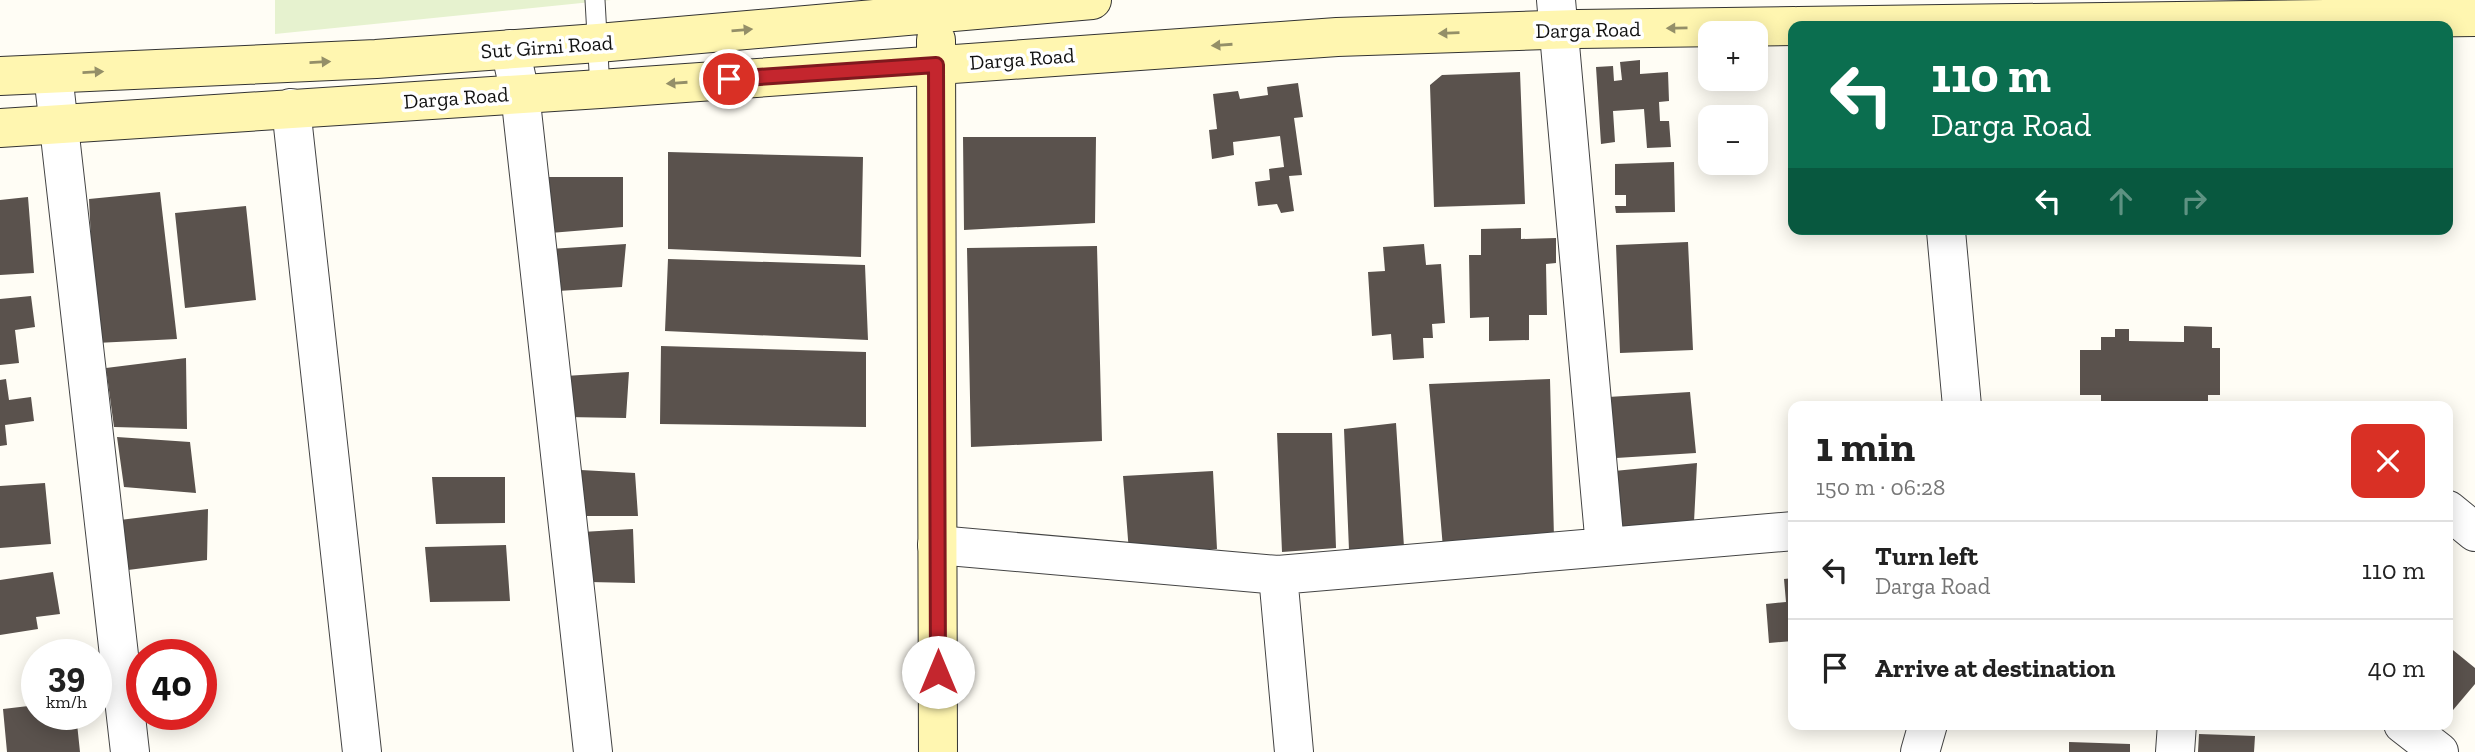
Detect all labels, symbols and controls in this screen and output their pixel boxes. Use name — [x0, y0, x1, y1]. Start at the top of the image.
street label: Darga Road — [1535, 16, 1641, 43]
map controls — [1698, 21, 1768, 175]
button: + — [1698, 21, 1768, 91]
one-way arrow — [1665, 22, 1687, 34]
one-way arrow — [731, 25, 753, 36]
one-way arrow — [1438, 28, 1460, 39]
street label: Sut Girni Road — [480, 29, 614, 64]
one-way arrow — [1211, 40, 1233, 51]
street label: Darga Road — [969, 42, 1076, 75]
text: 110 m — [1931, 46, 2051, 105]
pin — [699, 49, 759, 109]
icon: left — [1816, 49, 1907, 140]
one-way arrow — [309, 56, 331, 67]
icon: arrive — [710, 60, 748, 98]
one-way arrow — [82, 66, 104, 77]
one-way arrow — [666, 78, 688, 89]
street label: Darga Road — [403, 81, 510, 114]
button: − — [1698, 105, 1768, 175]
text: Darga Road — [1931, 106, 2091, 144]
icon: left — [2029, 182, 2067, 220]
icon: ahead — [2102, 182, 2140, 220]
icon: right — [2175, 182, 2213, 220]
text: 1 min — [1816, 421, 1915, 472]
button: close — [2351, 424, 2425, 498]
text: 150 m · 06:28 — [1816, 473, 1945, 501]
text: Turn left — [1875, 540, 1978, 572]
icon: left — [1816, 551, 1854, 589]
text: 110 m — [2362, 554, 2425, 586]
text: Darga Road — [1875, 572, 1990, 600]
position arrow — [901, 635, 975, 709]
speed limit sign: 40 — [126, 639, 217, 730]
icon: arrive — [1816, 649, 1854, 687]
text: Arrive at destination — [1875, 652, 2115, 684]
text: 40 m — [2368, 652, 2425, 684]
text: 39 — [48, 654, 85, 696]
text: km/h — [46, 691, 87, 713]

